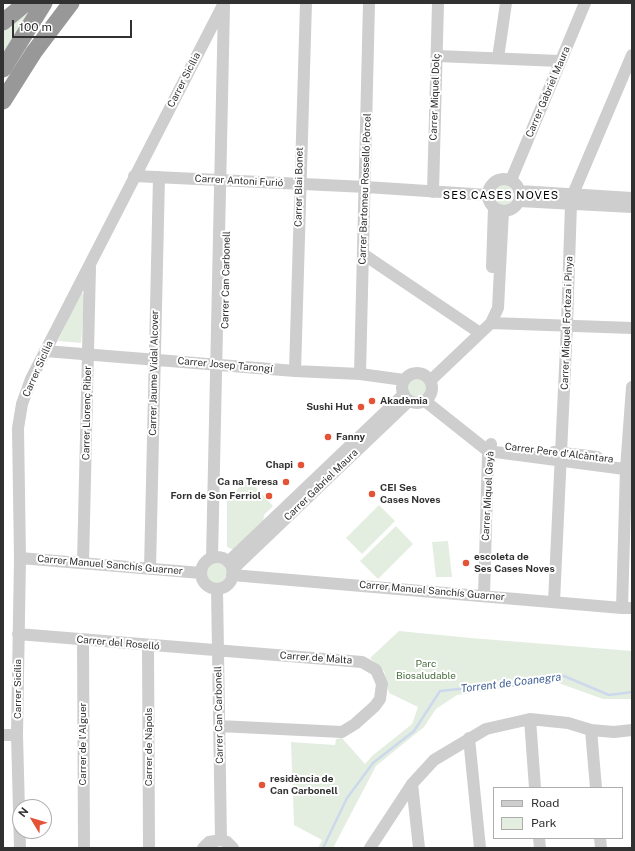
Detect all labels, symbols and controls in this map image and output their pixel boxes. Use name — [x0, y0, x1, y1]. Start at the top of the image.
scale bar — [14, 12, 134, 38]
text: 100 m — [19, 20, 52, 34]
street label: Carrer Gabriel Maura — [523, 45, 573, 139]
street label: Carrer Sicília — [165, 50, 203, 110]
street label: Carrer Miquel Dolç — [427, 53, 443, 141]
street label: Carrer Bartomeu Rosselló Pòrcel — [356, 113, 374, 265]
street label: Carrer Blai Bonet — [292, 147, 306, 227]
street label: Carrer Antoni Furió — [194, 173, 284, 189]
district label: SES CASES NOVES — [443, 189, 559, 203]
street label: Carrer Can Carbonell — [219, 231, 233, 329]
street label: Carrer Miquel Forteza i Pinya — [559, 256, 575, 390]
street label: Carrer Jaume Vidal Alcover — [147, 310, 161, 436]
street label: Carrer Sicília — [20, 339, 56, 399]
street label: Carrer Josep Tarongí — [177, 355, 273, 375]
street label: Carrer Llorenç Riber — [80, 366, 94, 460]
place label: Akadèmia — [380, 395, 428, 407]
marker: Akadèmia — [367, 396, 377, 406]
place label: Sushi Hut — [306, 401, 353, 413]
marker: Sushi Hut — [356, 402, 366, 412]
place label: Fanny — [336, 431, 365, 443]
marker: Fanny — [323, 432, 333, 442]
street label: Carrer Pere d'Alcàntara — [504, 440, 614, 466]
street label: Carrer Gabriel Maura — [282, 447, 360, 523]
street label: Carrer Miquel Gayà — [480, 451, 496, 541]
place label: Chapi — [266, 459, 293, 471]
marker: Chapi — [296, 460, 306, 470]
place label: Ca na Teresa — [217, 476, 278, 488]
marker: Ca na Teresa — [281, 477, 291, 487]
place label: CEI Ses Cases Noves — [380, 482, 441, 506]
marker: CEI Ses Cases Noves — [367, 489, 377, 499]
place label: Forn de Son Ferriol — [170, 490, 261, 502]
marker: Forn de Son Ferriol — [264, 491, 274, 501]
place label: escoleta de Ses Cases Noves — [474, 551, 555, 574]
street label: Carrer Manuel Sanchís Guarner — [37, 553, 183, 577]
marker: escoleta de Ses Cases Noves — [461, 558, 471, 568]
street label: Carrer Manuel Sanchís Guarner — [359, 579, 505, 603]
street label: Carrer del Roselló — [76, 633, 160, 653]
street label: Carrer de Malta — [279, 649, 353, 667]
park label: Parc Biosaludable — [396, 658, 456, 682]
street label: Carrer Sicília — [12, 659, 24, 719]
street label: Carrer Can Carbonell — [212, 666, 226, 764]
water label: Torrent de Coanegra — [460, 670, 562, 696]
street label: Carrer de l'Alguer — [77, 703, 89, 785]
street label: Carrer de Nàpols — [143, 708, 155, 786]
place label: residència de Can Carbonell — [270, 773, 338, 796]
marker: residència de Can Carbonell — [257, 780, 267, 790]
legend — [493, 787, 623, 839]
text: Road — [531, 796, 559, 810]
north arrow — [12, 799, 52, 839]
text: N — [16, 805, 31, 819]
text: Park — [531, 816, 557, 830]

